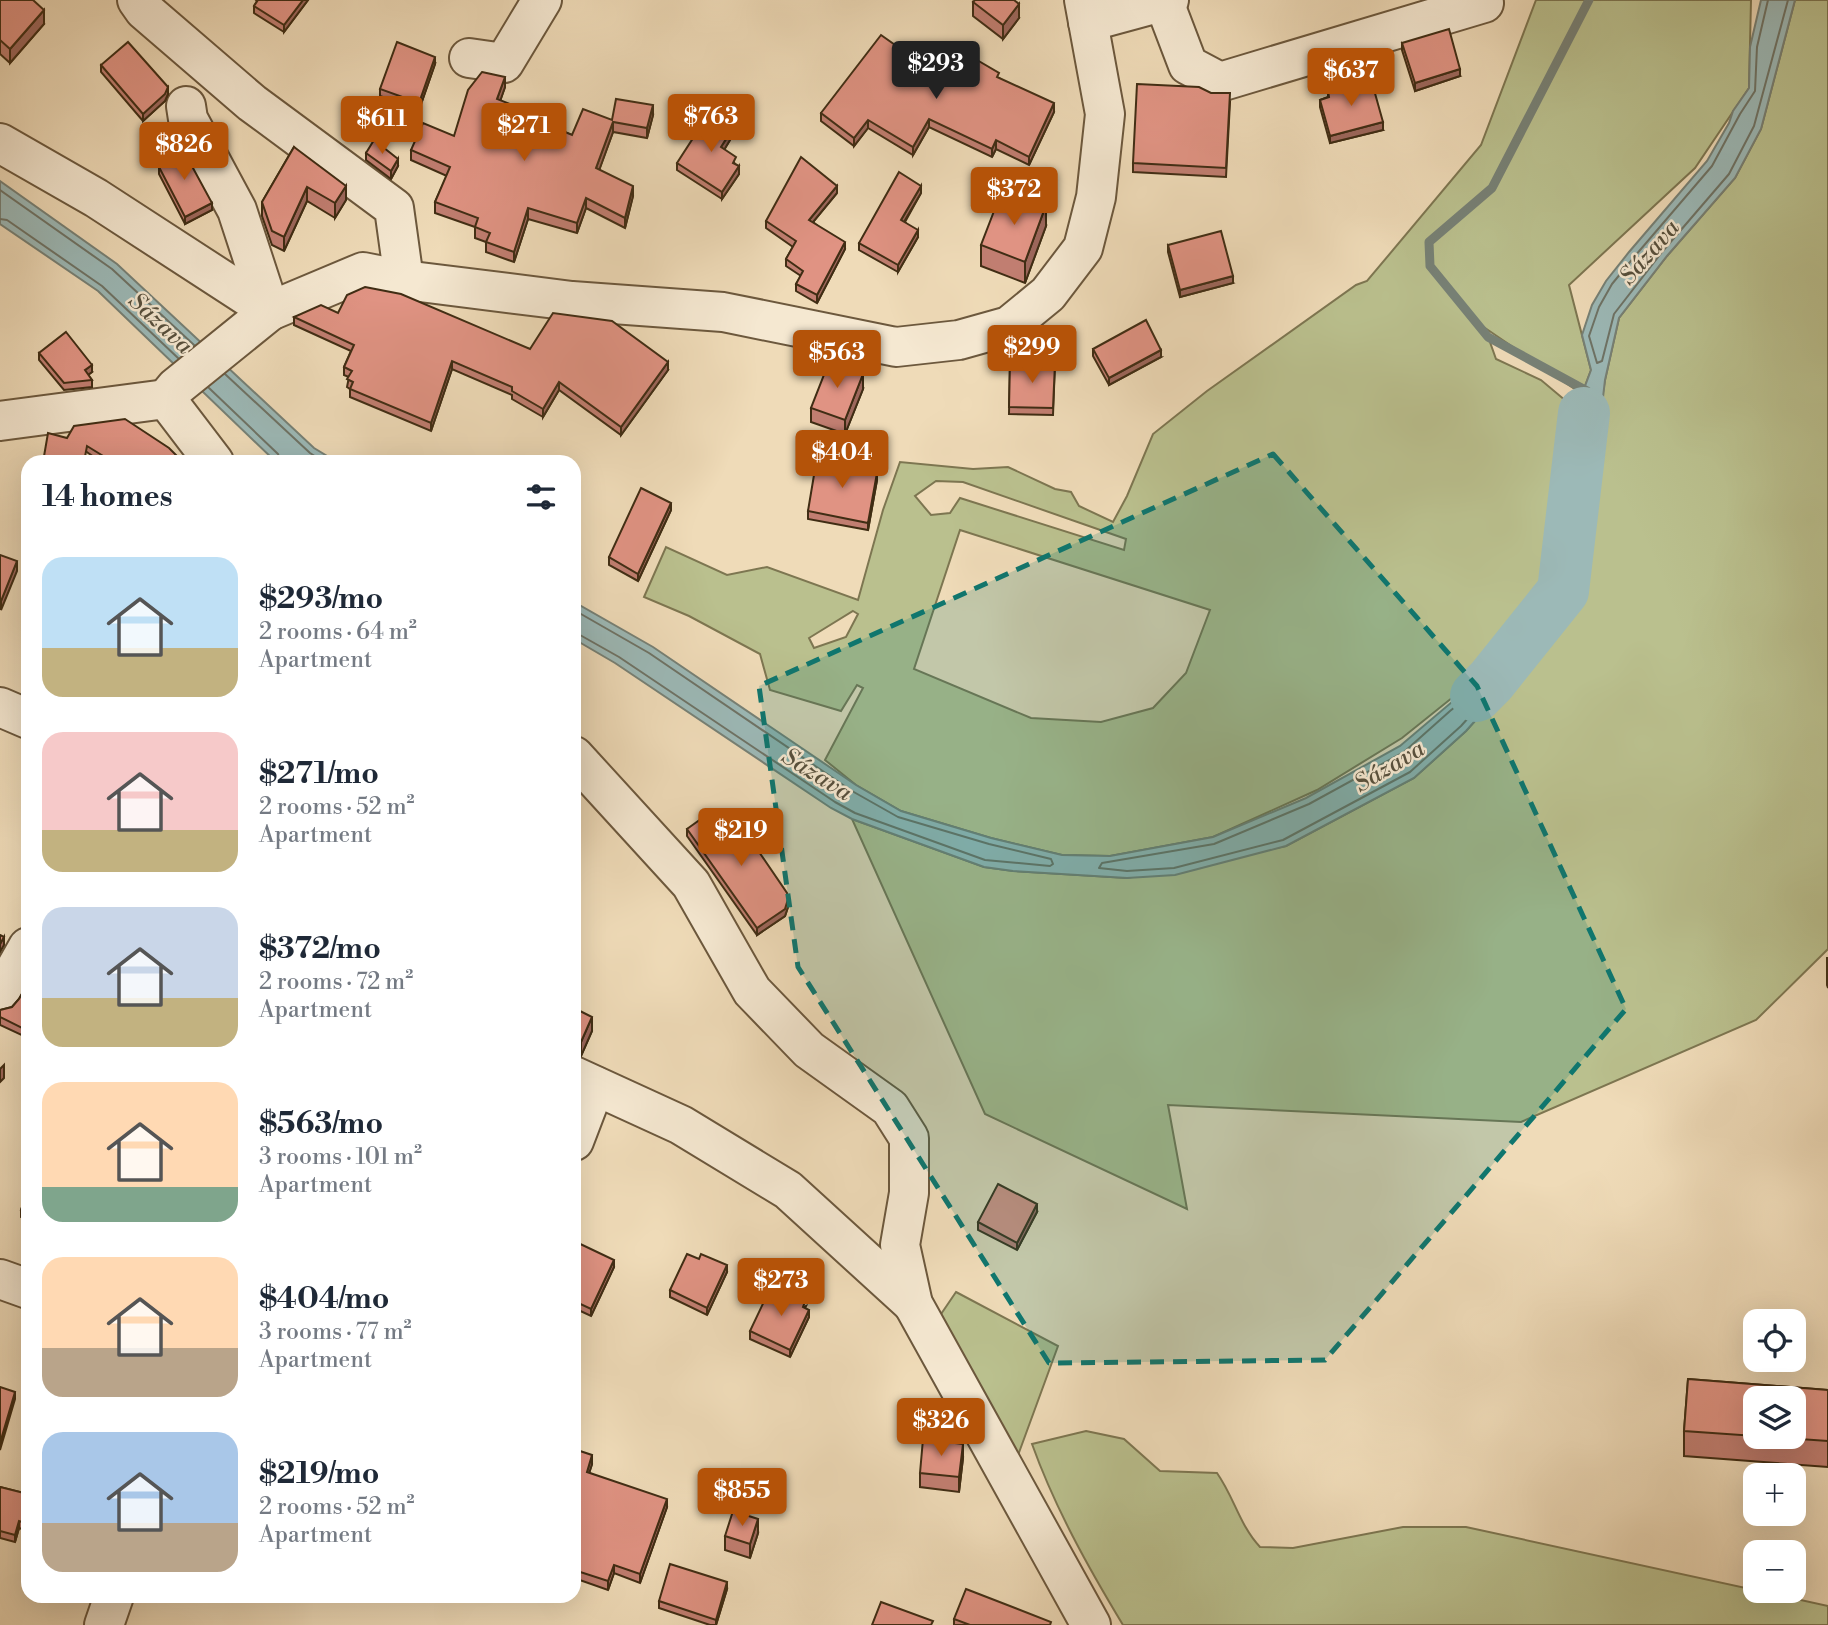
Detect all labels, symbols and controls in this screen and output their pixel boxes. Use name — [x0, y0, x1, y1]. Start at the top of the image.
pin: $293 — [895, 42, 977, 101]
pin: $637 — [1310, 48, 1392, 108]
text: $293 — [908, 50, 964, 78]
text: $637 — [1323, 57, 1379, 85]
pin: $763 — [670, 94, 752, 154]
pin: $611 — [341, 96, 423, 156]
text: $763 — [684, 103, 738, 131]
pin: $271 — [483, 104, 565, 163]
text: $611 — [357, 105, 407, 133]
text: $271 — [497, 112, 551, 140]
pin: $826 — [143, 122, 225, 182]
text: $826 — [155, 131, 213, 159]
pin: $372 — [973, 168, 1055, 227]
text: $372 — [987, 176, 1041, 204]
water label: Sázava — [1613, 213, 1687, 292]
water label: Sázava — [122, 286, 199, 361]
pin: $299 — [991, 326, 1073, 385]
pin: $563 — [796, 330, 878, 390]
text: $299 — [1003, 334, 1061, 362]
text: $563 — [809, 339, 865, 367]
pin: $404 — [801, 430, 883, 490]
text: $404 — [811, 439, 873, 467]
text: 14 homes — [42, 478, 173, 516]
icon: filters — [522, 478, 560, 516]
text: $293/mo — [259, 580, 383, 618]
icon: home — [98, 585, 182, 669]
text: 2 rooms · 64 m² — [259, 618, 417, 646]
text: Apartment — [259, 646, 372, 674]
water label: Sázava — [1349, 734, 1431, 800]
water label: Sázava — [776, 742, 858, 808]
text: $271/mo — [259, 755, 379, 793]
icon: home — [98, 760, 182, 844]
text: 2 rooms · 52 m² — [259, 793, 415, 821]
pin: $219 — [700, 808, 782, 868]
text: $219 — [714, 817, 768, 845]
text: Apartment — [259, 821, 372, 849]
text: $372/mo — [259, 930, 381, 968]
icon: home — [98, 935, 182, 1019]
text: 2 rooms · 72 m² — [259, 968, 413, 996]
text: Apartment — [259, 996, 372, 1024]
text: $563/mo — [259, 1105, 383, 1143]
icon: home — [98, 1110, 182, 1194]
text: 3 rooms · 101 m² — [259, 1143, 422, 1171]
text: Apartment — [259, 1171, 372, 1199]
pin: $273 — [740, 1258, 822, 1318]
text: $273 — [754, 1267, 809, 1295]
text: $404/mo — [259, 1280, 390, 1318]
icon: home — [98, 1285, 182, 1369]
map controls — [1743, 1309, 1806, 1603]
button: locate — [1743, 1309, 1806, 1372]
text: 3 rooms · 77 m² — [259, 1318, 412, 1346]
text: Apartment — [259, 1346, 372, 1374]
button: layers — [1743, 1386, 1806, 1449]
pin: $326 — [900, 1398, 982, 1458]
text: $326 — [913, 1407, 969, 1435]
text: $219/mo — [259, 1455, 379, 1493]
icon: home — [98, 1460, 182, 1544]
button: + — [1743, 1463, 1806, 1526]
pin: $855 — [701, 1468, 783, 1528]
text: $855 — [714, 1477, 770, 1505]
text: 2 rooms · 52 m² — [259, 1493, 415, 1521]
text: Apartment — [259, 1521, 372, 1549]
button: − — [1743, 1540, 1806, 1603]

